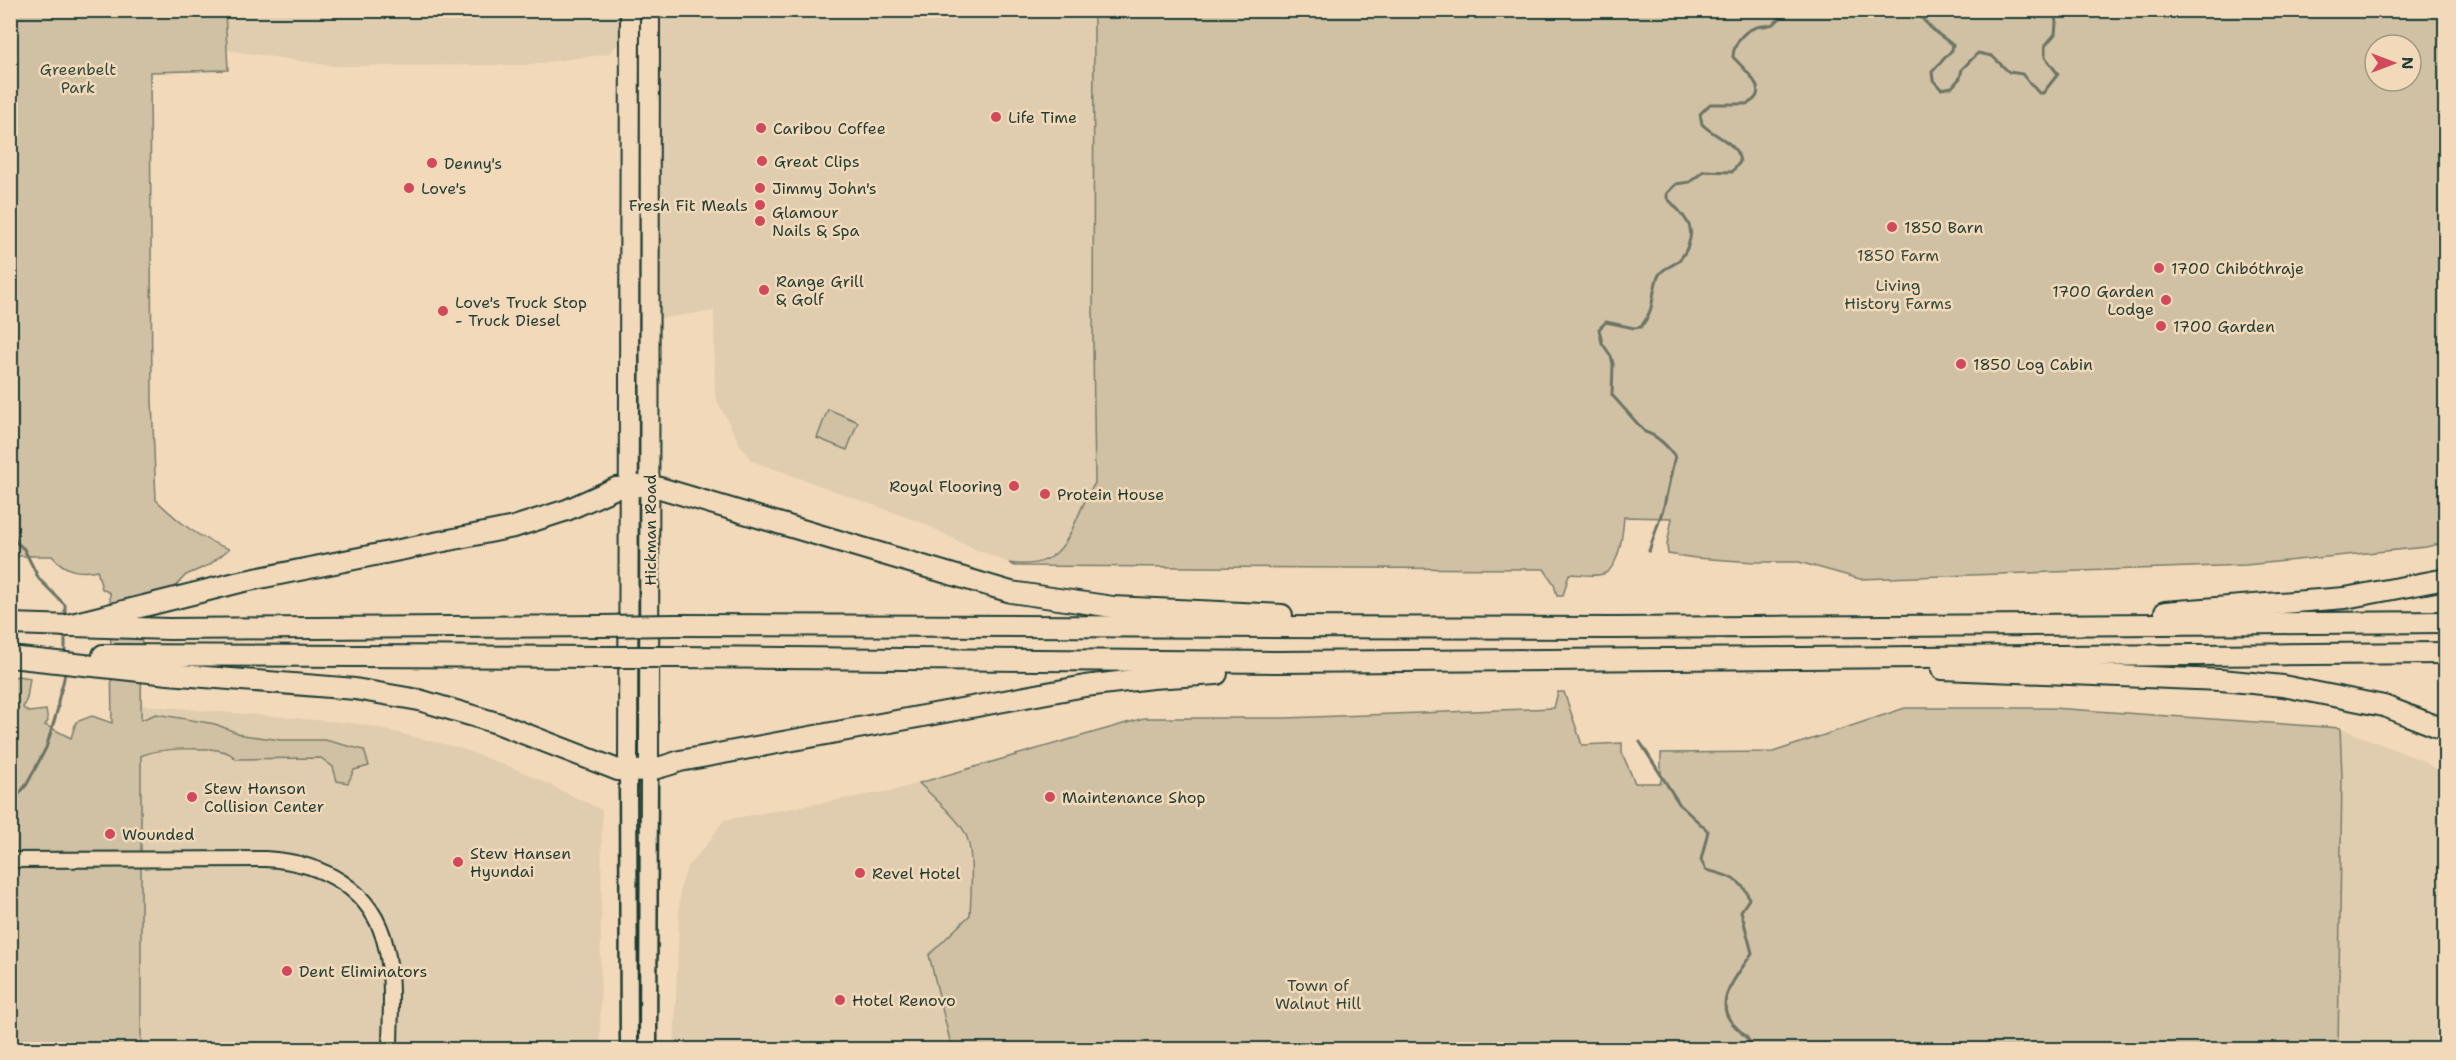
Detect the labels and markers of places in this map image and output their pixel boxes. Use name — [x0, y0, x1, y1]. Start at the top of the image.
place label: Life Time — [1008, 107, 1077, 128]
marker: Life Time — [989, 110, 1003, 124]
place label: Caribou Coffee — [773, 118, 886, 139]
marker: Caribou Coffee — [754, 121, 768, 135]
place label: Great Clips — [774, 151, 860, 172]
place label: Denny's — [444, 153, 502, 174]
marker: Great Clips — [755, 154, 769, 168]
marker: Denny's — [425, 156, 439, 170]
place label: Love's — [421, 178, 467, 199]
place label: Jimmy John's — [772, 178, 877, 199]
marker: Love's — [402, 181, 416, 195]
marker: Jimmy John's — [753, 181, 767, 195]
place label: Fresh Fit Meals — [629, 195, 748, 216]
marker: Fresh Fit Meals — [753, 198, 767, 212]
place label: Glamour Nails & Spa — [772, 202, 860, 241]
marker: Glamour Nails & Spa — [753, 214, 767, 228]
place label: 1850 Barn — [1904, 217, 1984, 238]
marker: 1850 Barn — [1885, 220, 1899, 234]
place label: 1700 Chibóthraje — [2171, 258, 2304, 279]
marker: 1700 Chibóthraje — [2152, 261, 2166, 275]
place label: Range Grill & Golf — [776, 271, 864, 310]
place label: 1700 Garden Lodge — [2052, 281, 2154, 320]
marker: Range Grill & Golf — [757, 283, 771, 297]
place label: Love's Truck Stop - Truck Diesel — [455, 292, 587, 331]
marker: 1700 Garden Lodge — [2159, 293, 2173, 307]
marker: Love's Truck Stop - Truck Diesel — [436, 304, 450, 318]
place label: 1700 Garden — [2173, 316, 2275, 337]
marker: 1700 Garden — [2154, 319, 2168, 333]
place label: 1850 Log Cabin — [1973, 354, 2093, 375]
marker: 1850 Log Cabin — [1954, 357, 1968, 371]
place label: Royal Flooring — [889, 476, 1002, 497]
marker: Royal Flooring — [1007, 479, 1021, 493]
place label: Protein House — [1057, 484, 1164, 505]
marker: Protein House — [1038, 487, 1052, 501]
place label: Stew Hanson Collision Center — [204, 778, 324, 817]
place label: Maintenance Shop — [1062, 787, 1206, 808]
marker: Stew Hanson Collision Center — [185, 790, 199, 804]
marker: Maintenance Shop — [1043, 790, 1057, 804]
place label: Wounded — [122, 824, 194, 845]
marker: Wounded — [103, 827, 117, 841]
place label: Stew Hansen Hyundai — [470, 843, 571, 882]
marker: Stew Hansen Hyundai — [451, 855, 465, 869]
place label: Revel Hotel — [872, 863, 961, 884]
marker: Revel Hotel — [853, 866, 867, 880]
place label: Dent Eliminators — [299, 961, 428, 982]
marker: Dent Eliminators — [280, 964, 294, 978]
place label: Hotel Renovo — [852, 990, 956, 1011]
marker: Hotel Renovo — [833, 993, 847, 1007]

